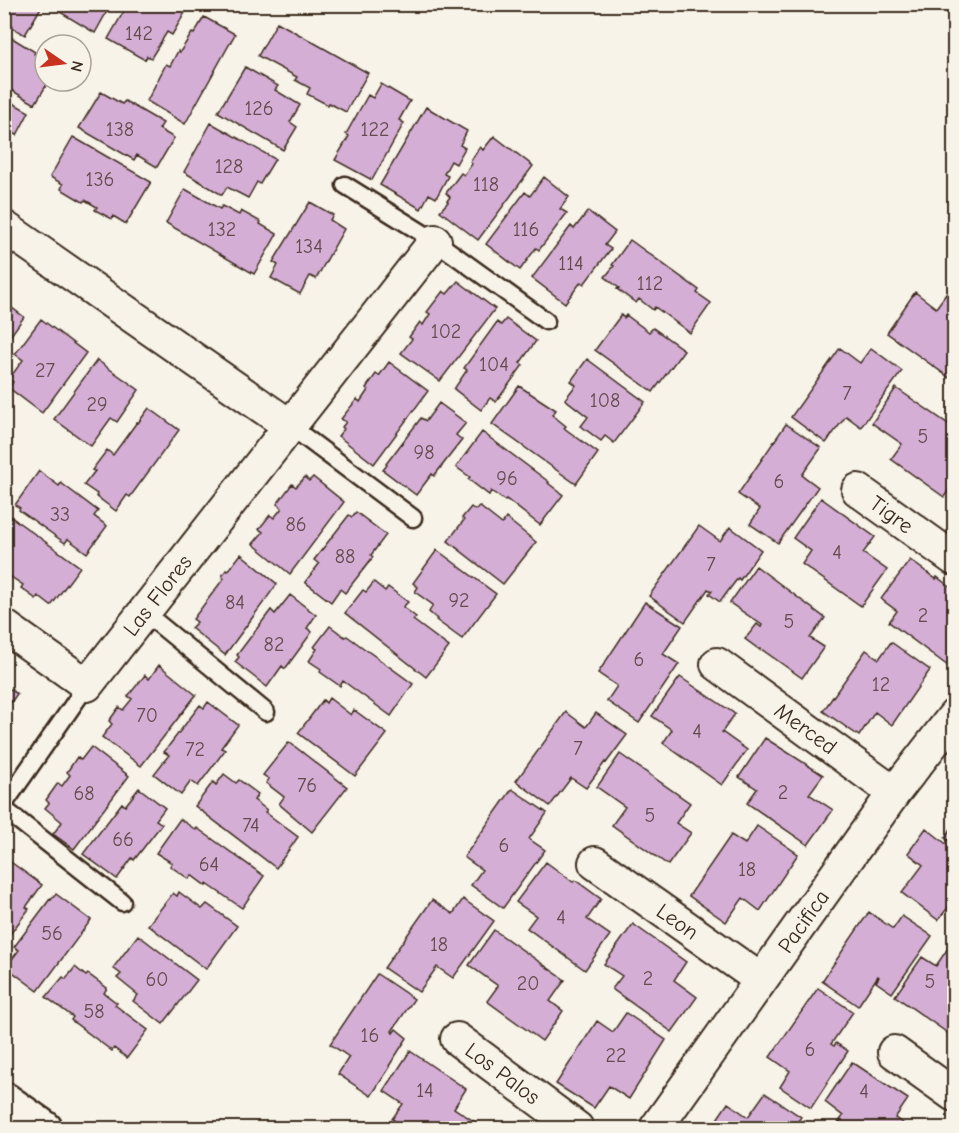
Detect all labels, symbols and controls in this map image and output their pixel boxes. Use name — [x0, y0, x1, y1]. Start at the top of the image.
house number: 142 — [125, 22, 153, 45]
north arrow — [33, 33, 93, 93]
text: N — [67, 59, 87, 74]
house number: 126 — [244, 97, 274, 120]
house number: 138 — [106, 118, 134, 141]
house number: 122 — [361, 118, 389, 141]
house number: 128 — [215, 155, 243, 178]
house number: 136 — [86, 168, 114, 191]
house number: 118 — [473, 173, 499, 196]
house number: 132 — [208, 218, 236, 241]
house number: 116 — [513, 218, 539, 241]
house number: 134 — [295, 235, 323, 258]
house number: 114 — [558, 252, 584, 275]
house number: 112 — [637, 272, 663, 295]
house number: 102 — [431, 320, 461, 343]
house number: 104 — [479, 353, 509, 376]
house number: 27 — [35, 359, 55, 382]
house number: 7 — [842, 382, 852, 405]
house number: 108 — [590, 389, 620, 412]
house number: 29 — [86, 393, 108, 416]
house number: 5 — [918, 425, 928, 448]
house number: 98 — [414, 441, 434, 464]
house number: 96 — [496, 467, 518, 490]
house number: 6 — [774, 470, 784, 493]
street label: Tigre — [865, 490, 918, 539]
house number: 33 — [50, 503, 70, 526]
house number: 86 — [285, 513, 307, 536]
house number: 4 — [832, 541, 842, 564]
house number: 88 — [335, 545, 355, 568]
street label: Las Flores — [118, 550, 198, 641]
house number: 7 — [706, 553, 716, 576]
house number: 92 — [448, 589, 470, 612]
house number: 84 — [225, 591, 245, 614]
house number: 2 — [918, 604, 928, 627]
house number: 5 — [784, 610, 794, 633]
house number: 82 — [264, 633, 284, 656]
house number: 6 — [634, 648, 644, 671]
house number: 12 — [872, 673, 890, 696]
street label: Merced — [769, 697, 842, 760]
house number: 70 — [136, 704, 158, 727]
house number: 4 — [692, 720, 702, 743]
house number: 7 — [573, 737, 583, 760]
house number: 72 — [185, 738, 205, 761]
house number: 76 — [297, 774, 317, 797]
house number: 2 — [778, 781, 788, 804]
house number: 68 — [73, 782, 95, 805]
house number: 5 — [645, 804, 655, 827]
house number: 74 — [242, 814, 260, 837]
house number: 66 — [112, 828, 134, 851]
house number: 6 — [499, 834, 509, 857]
house number: 64 — [199, 853, 219, 876]
house number: 18 — [738, 858, 756, 881]
street label: Pacifica — [773, 885, 835, 958]
street label: Leon — [651, 898, 703, 946]
house number: 4 — [556, 906, 566, 929]
house number: 56 — [41, 922, 63, 945]
house number: 18 — [430, 933, 448, 956]
house number: 2 — [643, 967, 653, 990]
house number: 60 — [145, 968, 169, 991]
house number: 5 — [925, 970, 935, 993]
house number: 20 — [517, 972, 539, 995]
house number: 58 — [83, 1000, 105, 1023]
house number: 16 — [361, 1024, 379, 1047]
street label: Los Palos — [460, 1037, 545, 1110]
house number: 6 — [805, 1038, 815, 1061]
house number: 22 — [606, 1044, 626, 1067]
house number: 14 — [416, 1079, 434, 1102]
house number: 4 — [859, 1080, 869, 1103]

